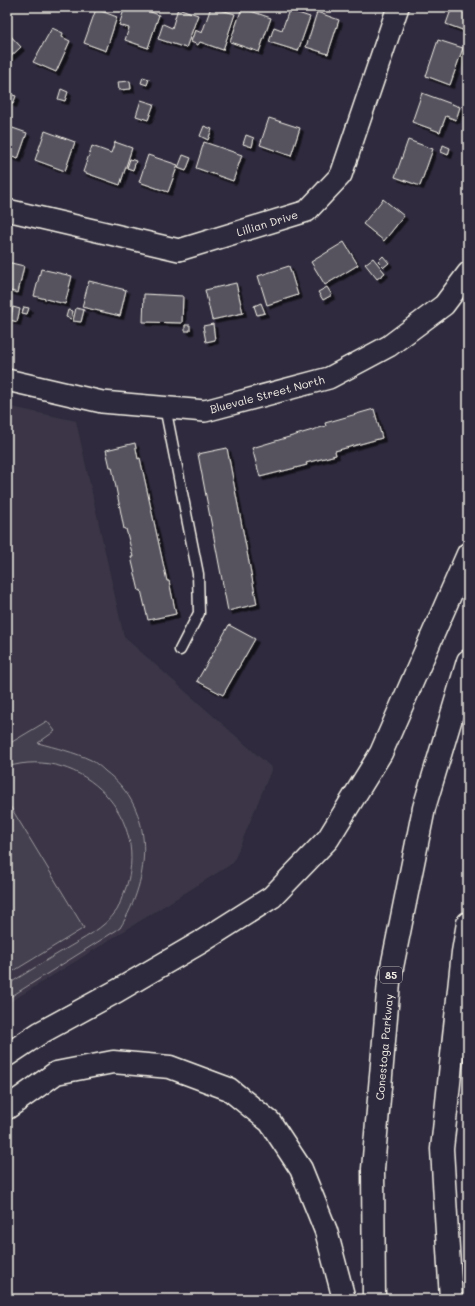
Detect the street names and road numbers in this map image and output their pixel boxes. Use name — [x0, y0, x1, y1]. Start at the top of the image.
street label: Lillian Drive — [234, 206, 300, 239]
street label: Bluevale Street North — [208, 371, 326, 417]
road number: 85 — [380, 967, 402, 983]
street label: Conestoga Parkway — [372, 993, 396, 1101]

